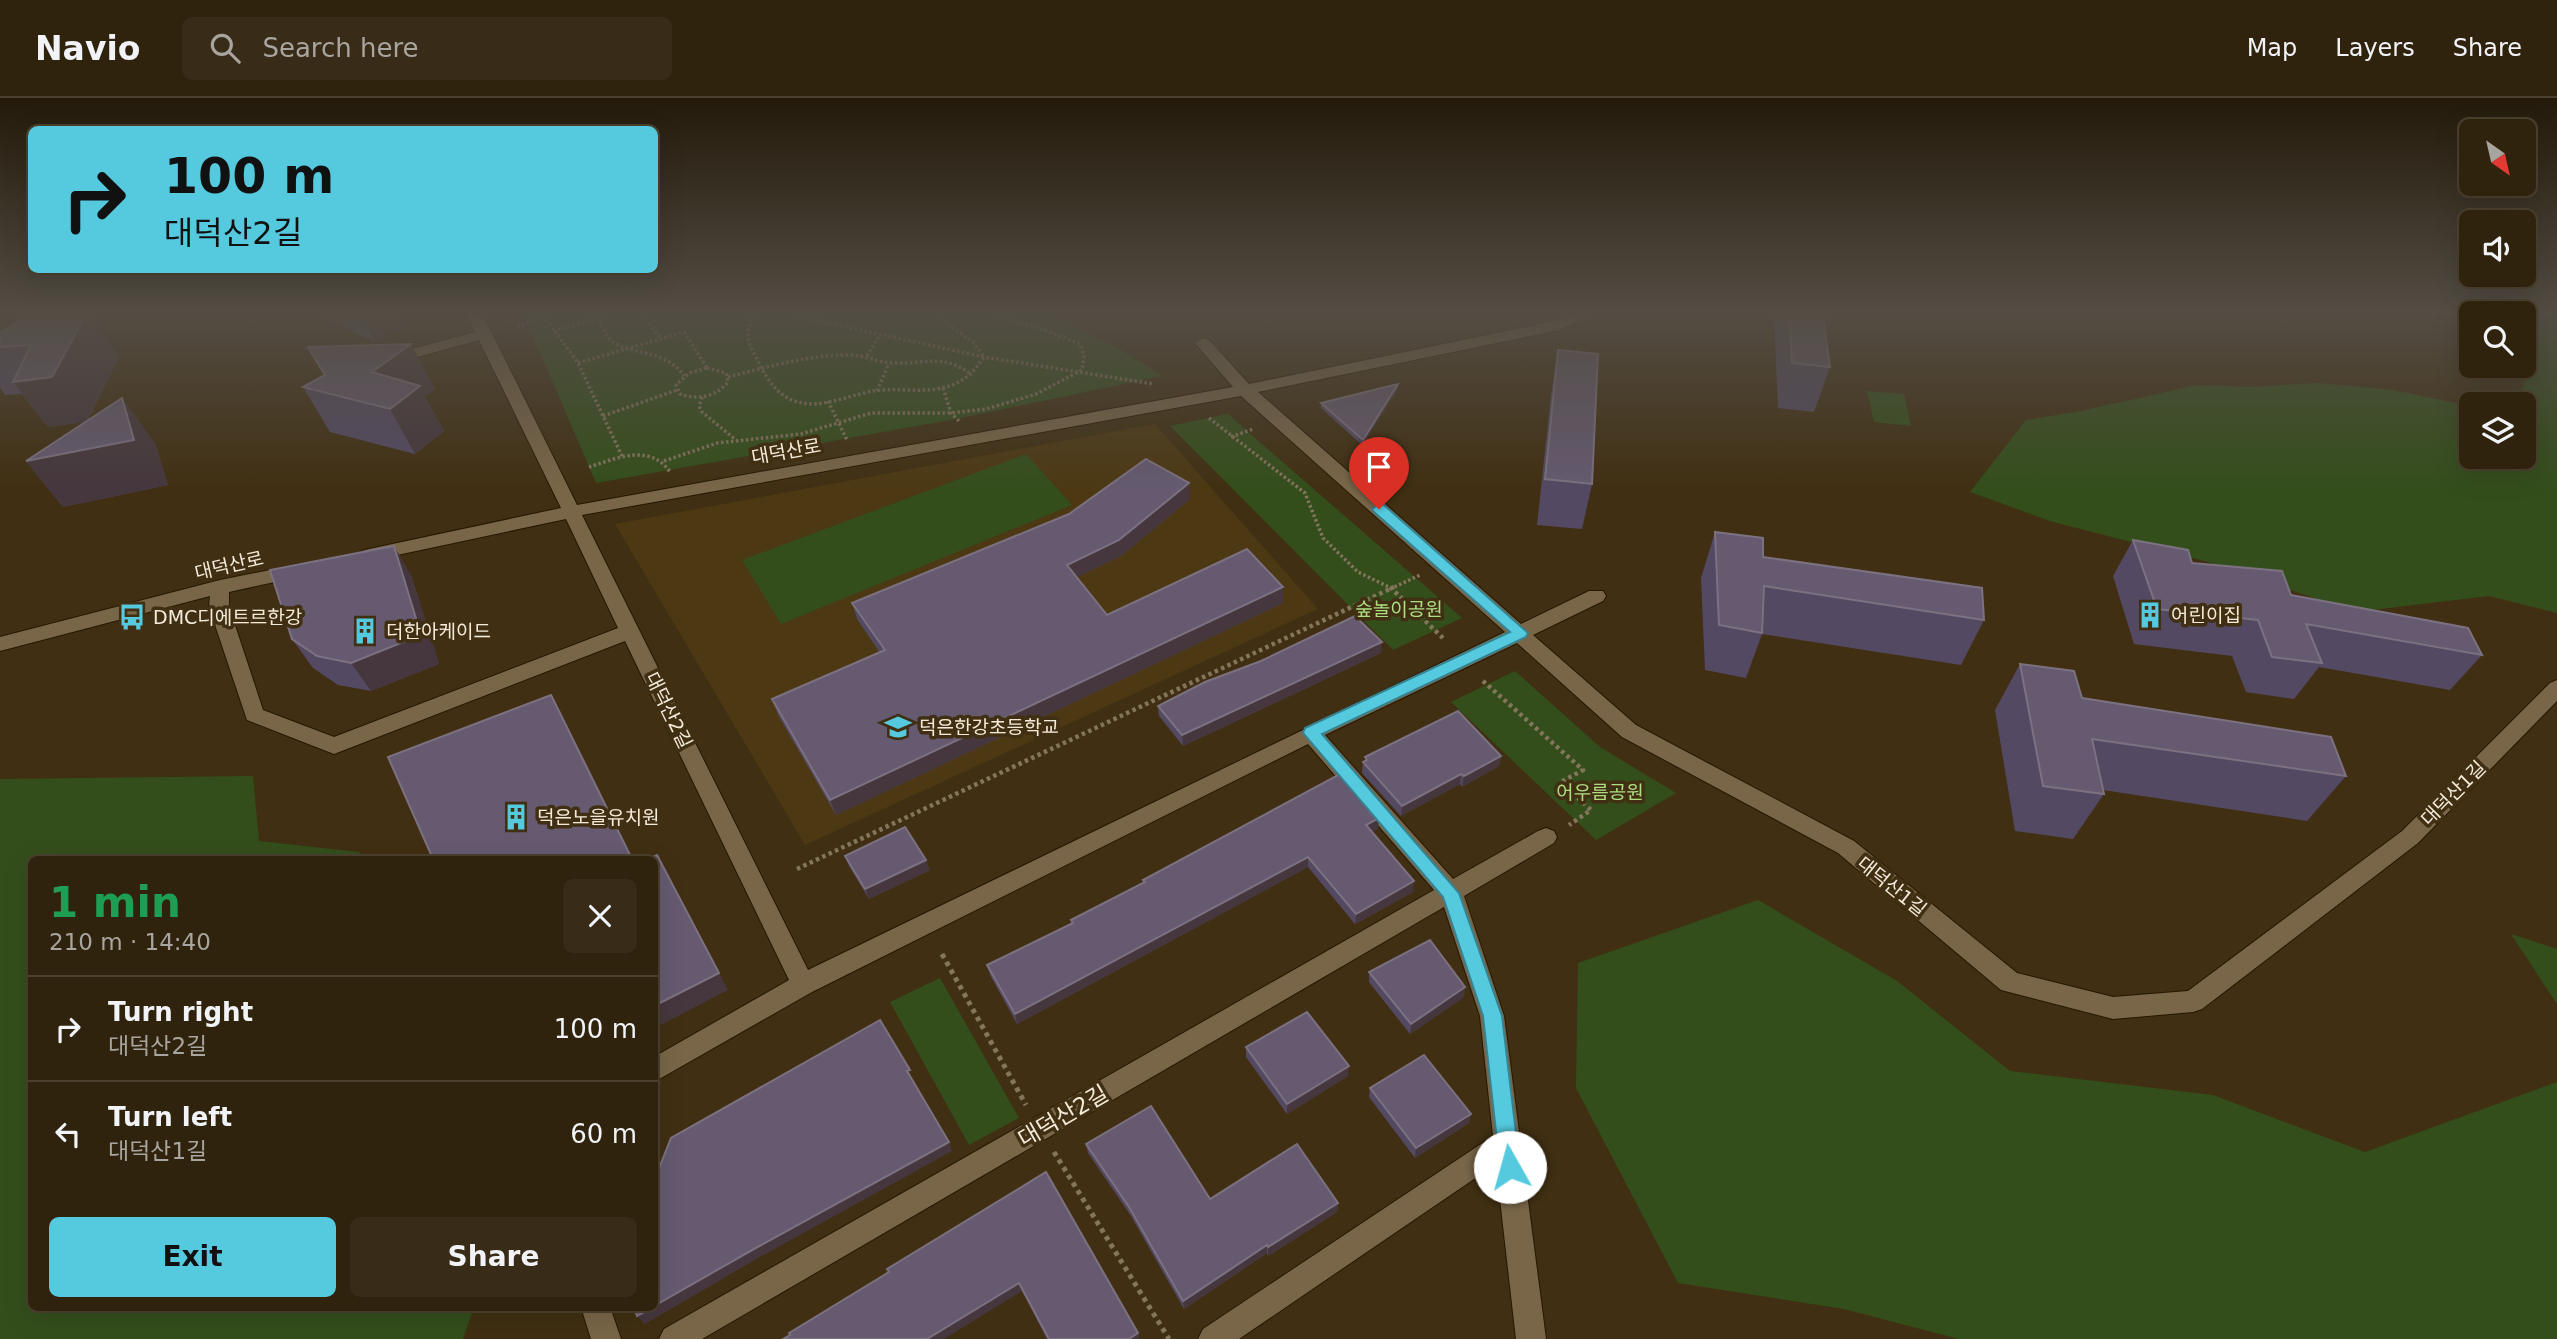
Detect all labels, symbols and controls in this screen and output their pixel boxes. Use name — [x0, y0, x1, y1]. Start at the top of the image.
search box — [182, 17, 672, 80]
text: Navio — [35, 29, 140, 68]
icon: search — [206, 29, 244, 67]
text: Search here — [262, 33, 419, 63]
text: Map — [2247, 34, 2297, 62]
text: Layers — [2335, 34, 2415, 62]
text: Share — [2453, 34, 2522, 62]
north arrow — [2459, 119, 2536, 196]
map controls — [2459, 119, 2536, 469]
text: 100 m — [164, 148, 334, 205]
icon: right — [49, 154, 140, 245]
button: sound — [2459, 210, 2536, 287]
text: 대덕산2길 — [164, 214, 302, 252]
button: search — [2459, 301, 2536, 378]
button: layers — [2459, 392, 2536, 469]
street label: 대덕산로 — [750, 434, 822, 468]
pin — [1349, 437, 1409, 509]
icon: arrive — [1360, 448, 1398, 486]
street label: 대덕산로 — [192, 546, 266, 584]
park label: 숲놀이공원 — [1355, 598, 1443, 620]
building icon: 어린이집 — [2135, 600, 2165, 630]
bus stop icon: DMC디에트르한강 — [117, 602, 147, 632]
place label: 어린이집 — [2171, 604, 2241, 626]
place label: DMC디에트르한강 — [153, 606, 302, 628]
building icon: 더한아케이드 — [350, 616, 380, 646]
place label: 더한아케이드 — [386, 620, 491, 642]
street label: 대덕산2길 — [641, 668, 697, 752]
school or university icon: 덕은한강초등학교 — [883, 712, 913, 742]
place label: 덕은한강초등학교 — [919, 716, 1059, 738]
street label: 대덕산1길 — [2416, 756, 2490, 830]
park label: 어우름공원 — [1556, 781, 1644, 803]
building icon: 덕은노을유치원 — [501, 802, 531, 832]
place label: 덕은노을유치원 — [537, 806, 659, 828]
street label: 대덕산1길 — [1853, 852, 1931, 920]
text: 1 min — [49, 878, 181, 927]
button: close — [563, 879, 637, 953]
text: 210 m · 14:40 — [49, 929, 211, 955]
text: Turn right — [108, 997, 253, 1027]
icon: right — [49, 1010, 87, 1048]
text: 100 m — [554, 1014, 637, 1044]
text: 대덕산2길 — [108, 1033, 207, 1059]
street label: 대덕산2길 — [1014, 1080, 1112, 1152]
text: Turn left — [108, 1102, 232, 1132]
icon: left — [49, 1115, 87, 1153]
text: 60 m — [570, 1119, 637, 1149]
position arrow — [1473, 1130, 1547, 1204]
text: 대덕산1길 — [108, 1138, 207, 1164]
button: Exit — [49, 1217, 336, 1297]
button: Share — [350, 1217, 637, 1297]

